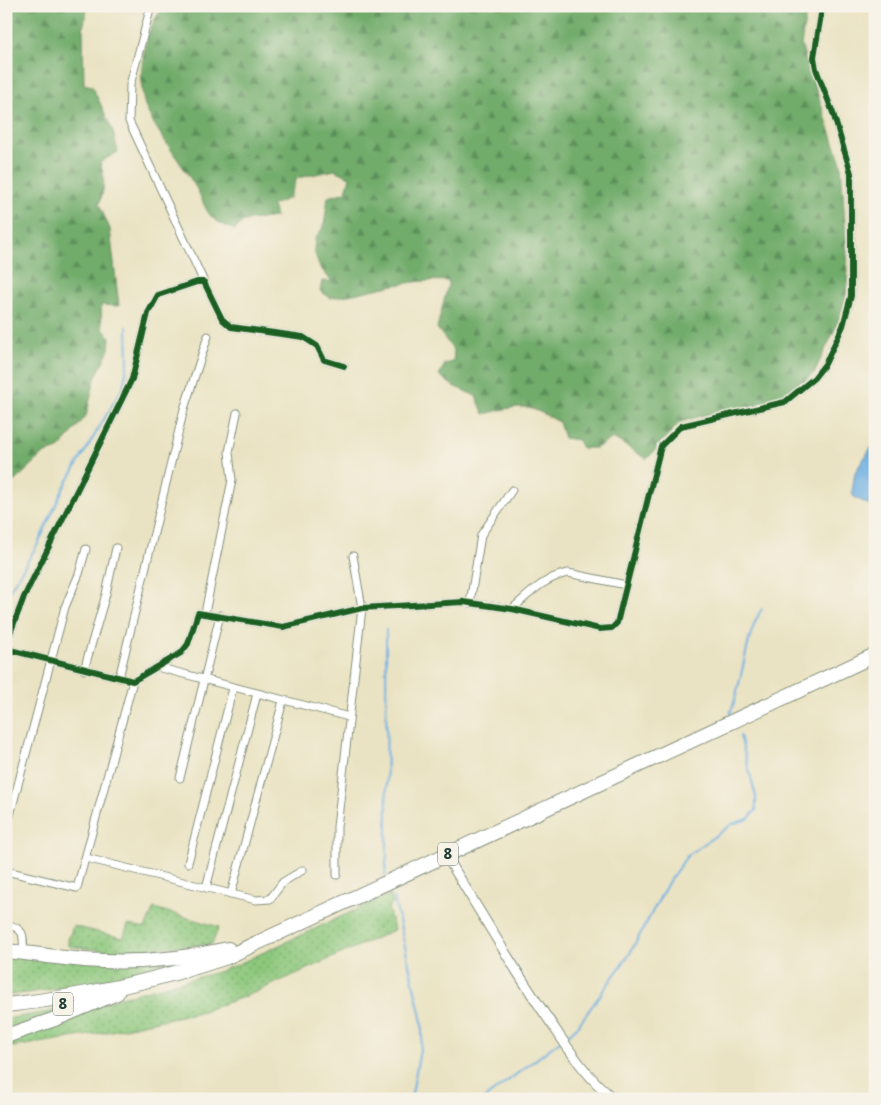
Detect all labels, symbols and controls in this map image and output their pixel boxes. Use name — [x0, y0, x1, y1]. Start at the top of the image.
road number: 8 — [438, 842, 458, 866]
road number: 8 — [53, 992, 73, 1016]

